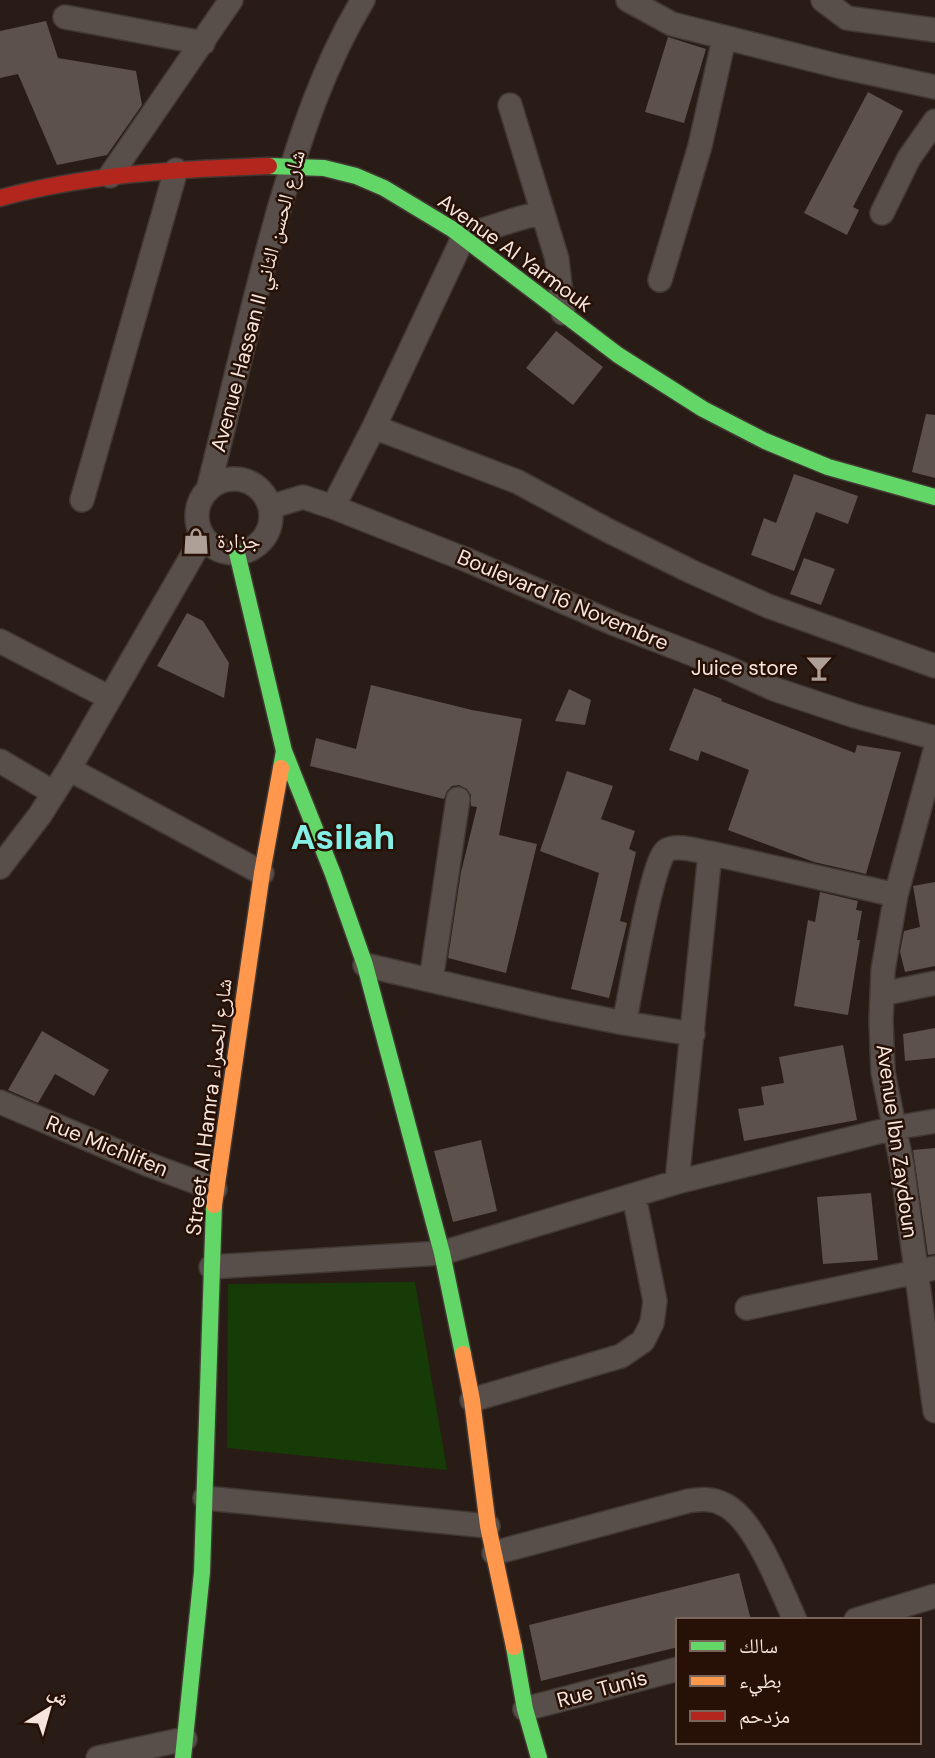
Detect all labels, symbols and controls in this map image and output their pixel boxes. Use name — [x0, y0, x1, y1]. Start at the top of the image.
street label: Avenue Hassan II شارع الحسن الثاني — [204, 147, 314, 456]
street label: Avenue Al Yarmouk — [432, 187, 598, 319]
shop icon: جزارة — [181, 526, 211, 556]
place label: جزارة — [217, 527, 261, 555]
street label: Boulevard 16 Novembre — [453, 543, 673, 657]
bar icon: Juice store — [804, 653, 834, 683]
place label: Juice store — [691, 654, 798, 682]
district label: Asilah — [291, 814, 395, 860]
street label: Street Al Hamra شارع الحمراء — [179, 977, 239, 1237]
street label: Avenue Ibn Zaydoun — [870, 1042, 924, 1240]
street label: Rue Michlifen — [42, 1109, 172, 1183]
legend — [676, 1618, 921, 1744]
text: سالك — [739, 1632, 778, 1660]
street label: Rue Tunis — [554, 1664, 650, 1714]
text: بطيء — [739, 1667, 782, 1697]
north arrow — [14, 1674, 84, 1744]
text: ش — [43, 1680, 75, 1712]
text: مزدحم — [739, 1702, 790, 1730]

